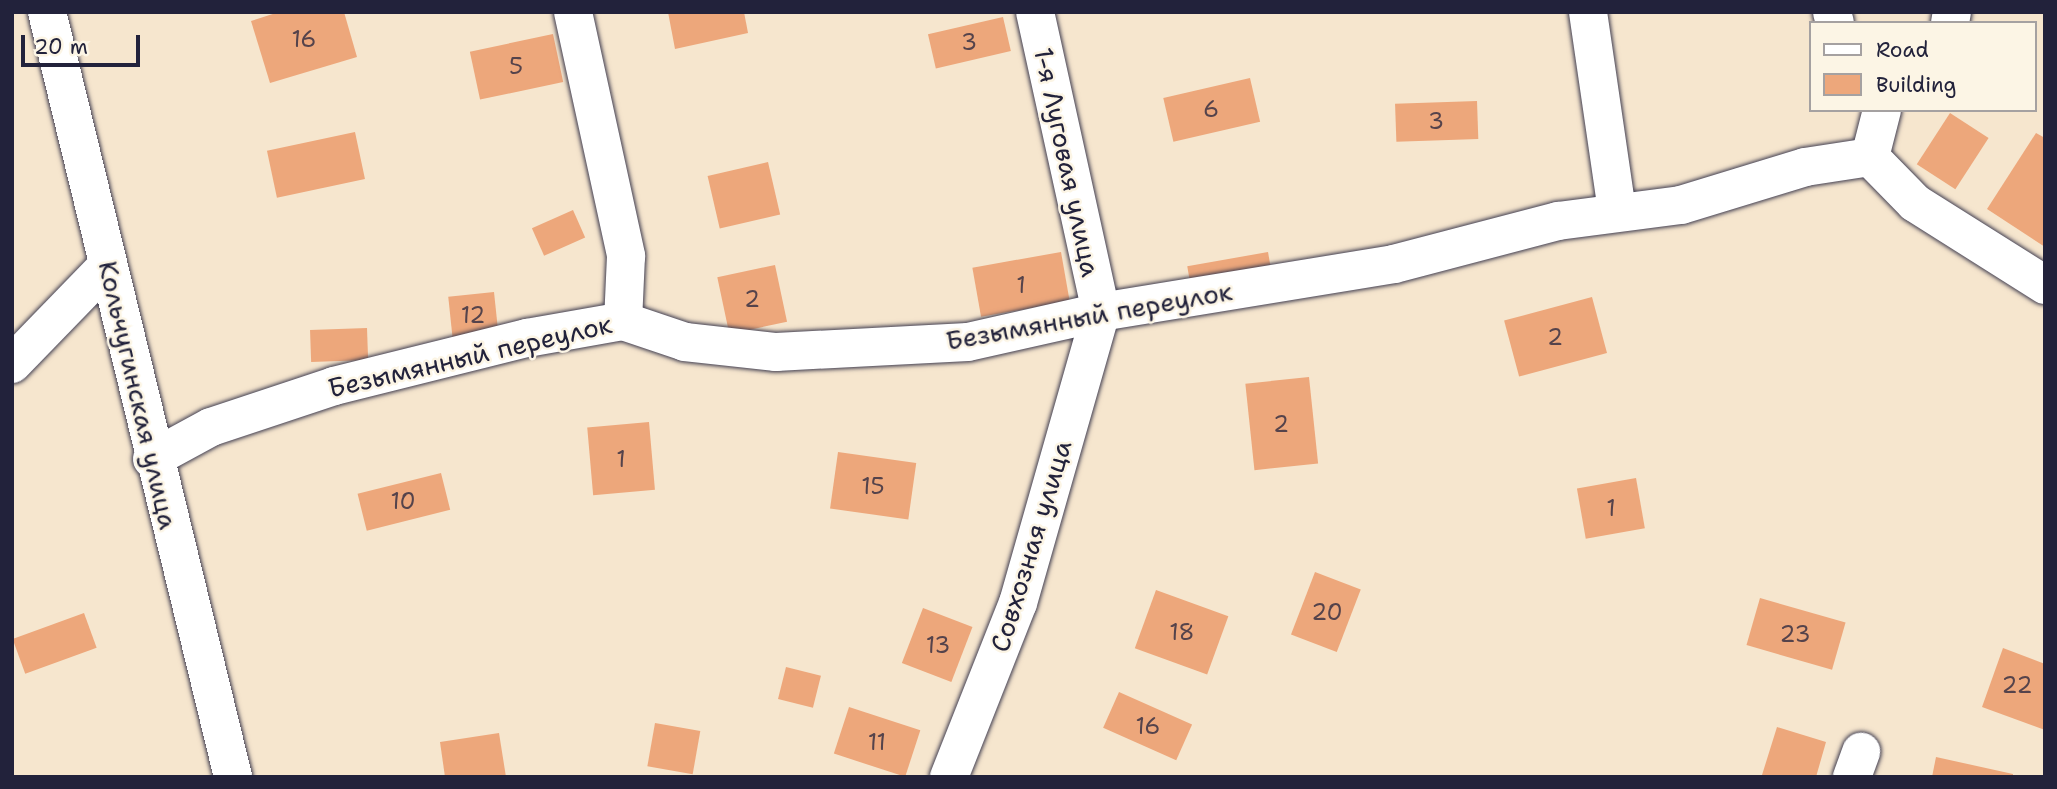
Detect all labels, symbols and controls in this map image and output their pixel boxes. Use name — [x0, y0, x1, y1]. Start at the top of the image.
scale bar — [24, 21, 144, 65]
legend — [1808, 21, 2036, 112]
house number: 16 — [292, 25, 316, 53]
house number: 3 — [961, 28, 977, 56]
text: 20 m — [34, 33, 88, 61]
text: Road — [1876, 36, 1929, 64]
street label: 1-я Луговая улица — [1027, 45, 1107, 279]
house number: 5 — [509, 52, 523, 80]
text: Building — [1876, 71, 1956, 99]
house number: 6 — [1203, 95, 1219, 123]
house number: 3 — [1428, 107, 1444, 135]
street label: Кольчугинская улица — [92, 258, 184, 532]
house number: 1 — [1016, 271, 1026, 299]
street label: Безымянный переулок — [943, 275, 1235, 357]
house number: 2 — [744, 285, 760, 313]
house number: 12 — [461, 301, 485, 329]
street label: Безымянный переулок — [325, 308, 615, 404]
house number: 2 — [1547, 323, 1563, 351]
house number: 2 — [1273, 410, 1289, 438]
street label: Совхозная улица — [984, 436, 1078, 656]
house number: 1 — [616, 445, 626, 473]
house number: 15 — [861, 472, 885, 500]
house number: 10 — [390, 487, 416, 515]
house number: 1 — [1606, 494, 1616, 522]
house number: 20 — [1311, 598, 1343, 626]
house number: 18 — [1169, 618, 1195, 646]
house number: 23 — [1779, 620, 1811, 648]
house number: 13 — [926, 631, 950, 659]
house number: 22 — [2001, 671, 2033, 699]
house number: 16 — [1136, 712, 1160, 740]
house number: 11 — [868, 728, 886, 756]

